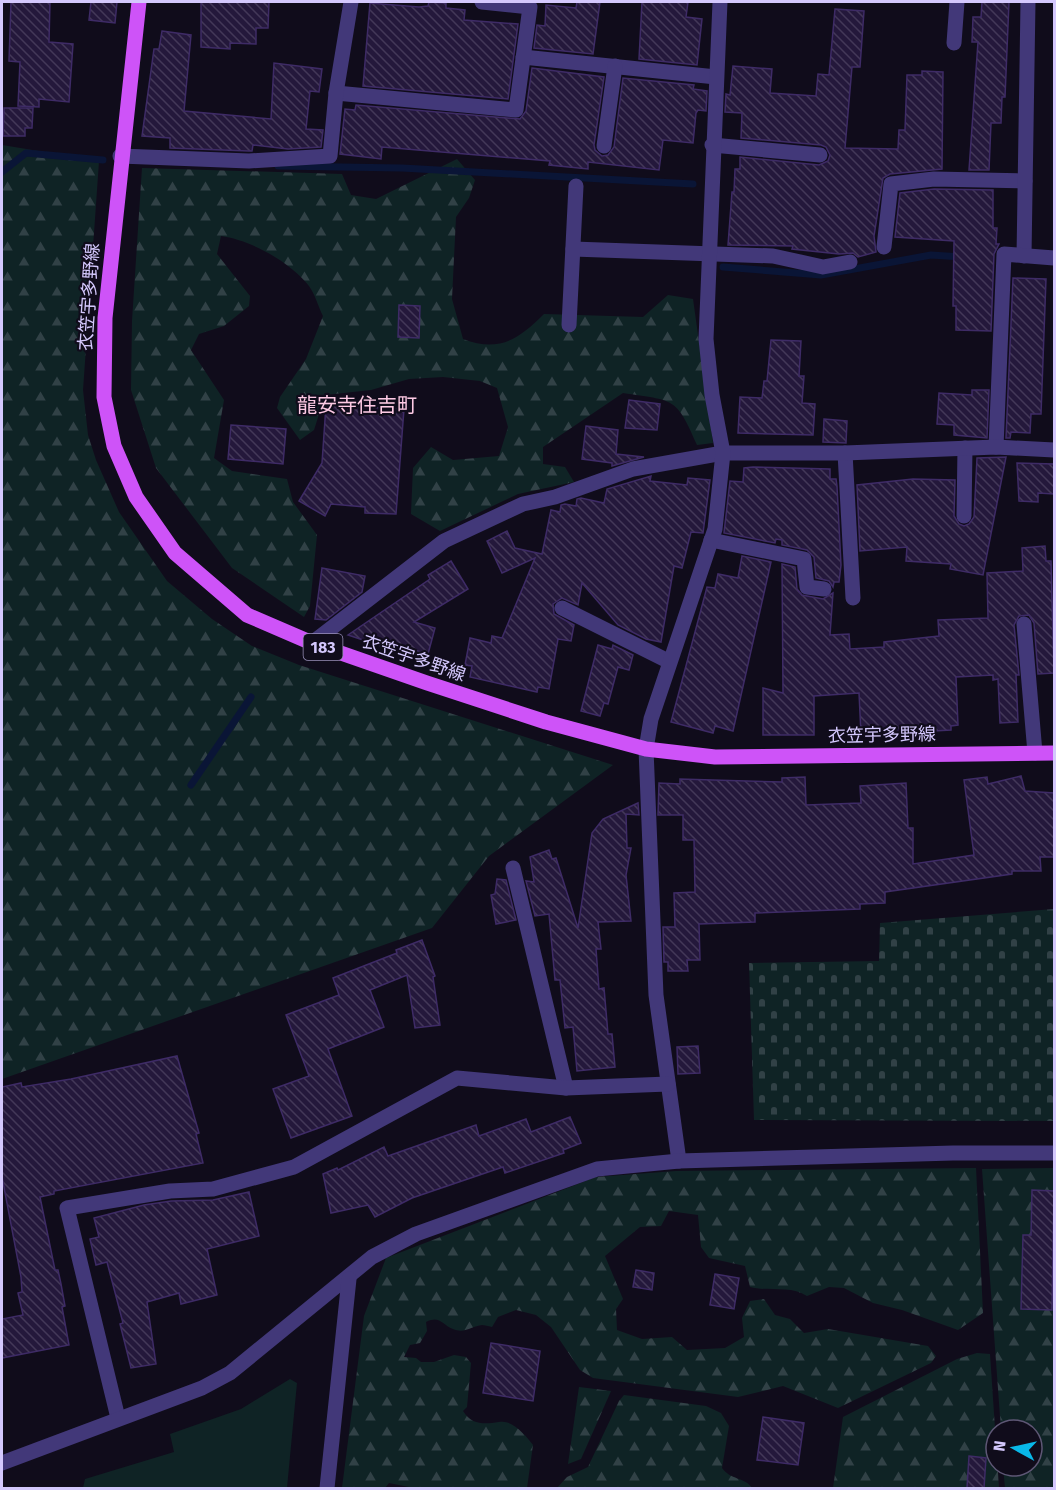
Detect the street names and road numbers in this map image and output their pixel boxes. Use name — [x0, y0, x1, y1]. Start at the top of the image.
street label: 衣笠宇多野線 — [74, 242, 104, 352]
street label: 衣笠宇多野線 — [359, 630, 469, 686]
road number: 183 — [304, 634, 342, 660]
street label: 衣笠宇多野線 — [828, 723, 936, 747]

